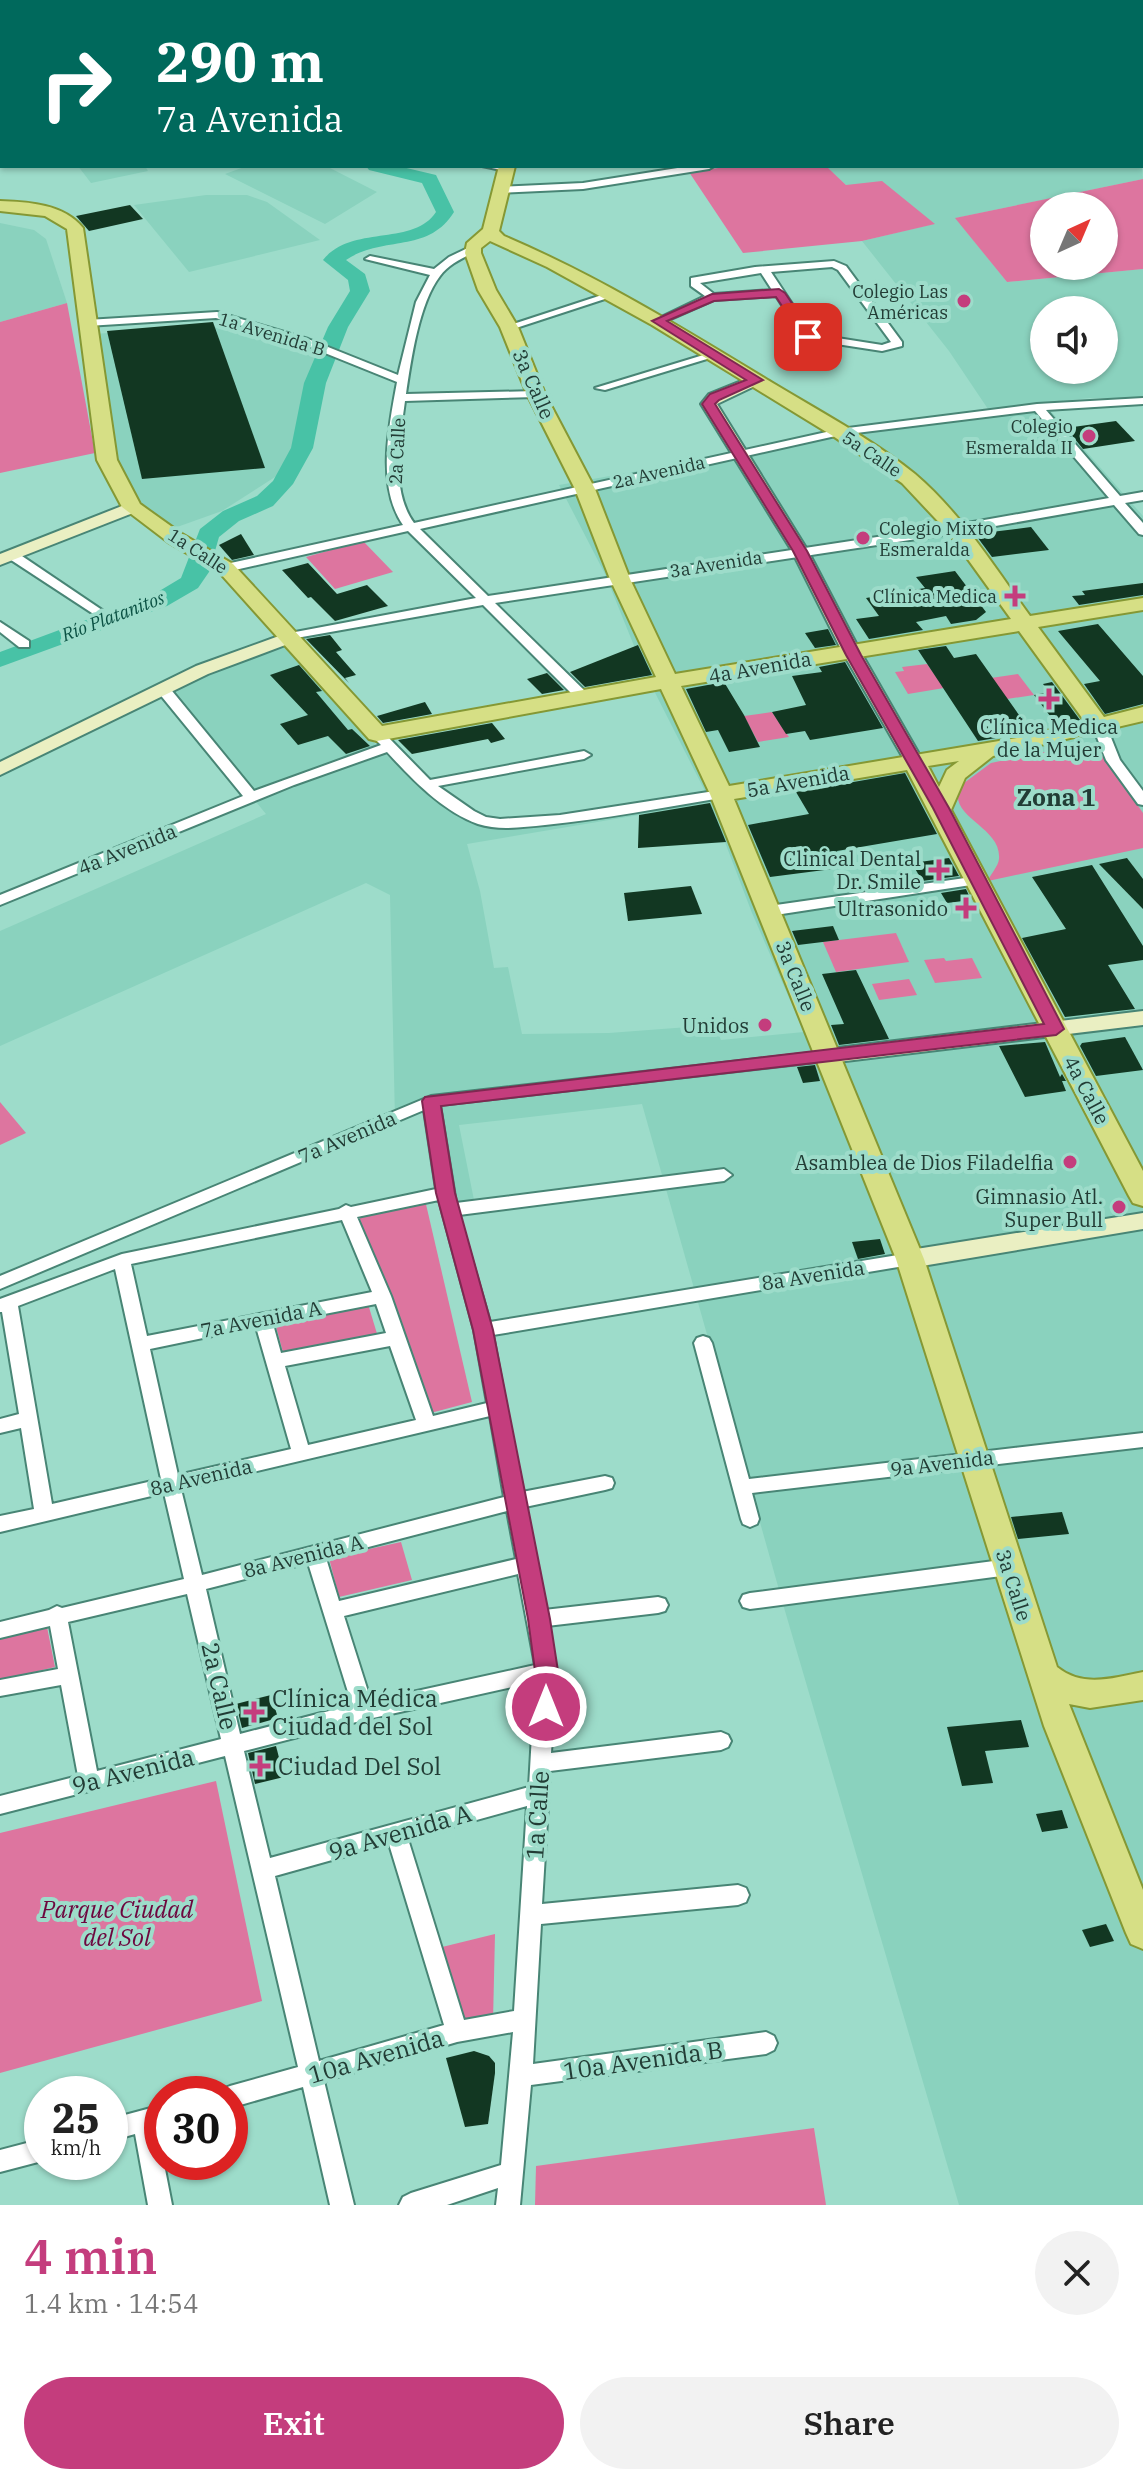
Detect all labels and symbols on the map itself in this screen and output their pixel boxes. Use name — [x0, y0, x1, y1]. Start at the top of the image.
north arrow — [1030, 192, 1118, 280]
place label: Colegio Las Américas — [852, 280, 948, 324]
marker: Colegio Las Américas — [955, 292, 973, 310]
pin — [774, 303, 842, 371]
street label: 1a Avenida B — [216, 307, 328, 361]
street label: 3a Calle — [507, 345, 561, 423]
place label: Colegio Esmeralda II — [965, 415, 1073, 459]
street label: 2a Calle — [384, 417, 410, 485]
street label: 5a Calle — [838, 426, 906, 482]
marker: Colegio Esmeralda II — [1080, 427, 1098, 445]
street label: 2a Avenida — [611, 450, 707, 494]
place label: Colegio Mixto Esmeralda — [879, 517, 993, 561]
street label: 1a Calle — [164, 523, 232, 579]
marker: Colegio Mixto Esmeralda — [854, 529, 872, 547]
street label: 3a Avenida — [668, 545, 764, 583]
place label: Clínica Medica — [873, 585, 997, 608]
marker: Clínica Medica — [1004, 585, 1026, 607]
water label: Río Platanitos — [57, 586, 168, 646]
street label: 4a Avenida — [706, 645, 814, 689]
marker: Clínica Medica de la Mujer — [1038, 688, 1060, 710]
place label: Clínica Medica de la Mujer — [980, 713, 1118, 763]
street label: 5a Avenida — [744, 759, 852, 803]
district label: Zona 1 — [1016, 781, 1096, 813]
street label: 4a Avenida — [74, 817, 180, 881]
place label: Clinical Dental Dr. Smile — [783, 845, 921, 895]
marker: Clinical Dental Dr. Smile — [928, 859, 950, 881]
place label: Ultrasonido — [837, 895, 948, 922]
marker: Ultrasonido — [955, 897, 977, 919]
street label: 3a Calle — [770, 937, 822, 1015]
place label: Unidos — [682, 1012, 749, 1039]
marker: Unidos — [756, 1016, 774, 1034]
street label: 4a Calle — [1058, 1051, 1116, 1129]
street label: 7a Avenida — [294, 1104, 400, 1170]
place label: Asamblea de Dios Filadelfia — [795, 1149, 1054, 1176]
marker: Asamblea de Dios Filadelfia — [1061, 1153, 1079, 1171]
place label: Gimnasio Atl. Super Bull — [975, 1183, 1103, 1233]
marker: Gimnasio Atl. Super Bull — [1110, 1198, 1128, 1216]
street label: 8a Avenida — [759, 1254, 867, 1296]
street label: 7a Avenida A — [198, 1294, 324, 1344]
street label: 9a Avenida — [889, 1443, 995, 1483]
street label: 8a Avenida — [147, 1452, 255, 1502]
street label: 8a Avenida A — [240, 1528, 366, 1584]
street label: 3a Calle — [990, 1546, 1038, 1624]
street label: 2a Calle — [194, 1639, 246, 1733]
position arrow — [504, 1665, 588, 1749]
place label: Clínica Médica Ciudad del Sol — [272, 1682, 438, 1742]
marker: Clínica Médica Ciudad del Sol — [243, 1701, 265, 1723]
street label: 9a Avenida — [69, 1740, 197, 1802]
place label: Ciudad Del Sol — [278, 1750, 441, 1782]
marker: Ciudad Del Sol — [249, 1755, 271, 1777]
street label: 1a Calle — [518, 1770, 556, 1860]
street label: 9a Avenida A — [325, 1796, 476, 1868]
park label: Parque Ciudad del Sol — [40, 1893, 194, 1953]
street label: 10a Avenida — [305, 2021, 447, 2091]
street label: 10a Avenida B — [561, 2033, 725, 2087]
speed limit sign: 30 — [144, 2076, 248, 2180]

